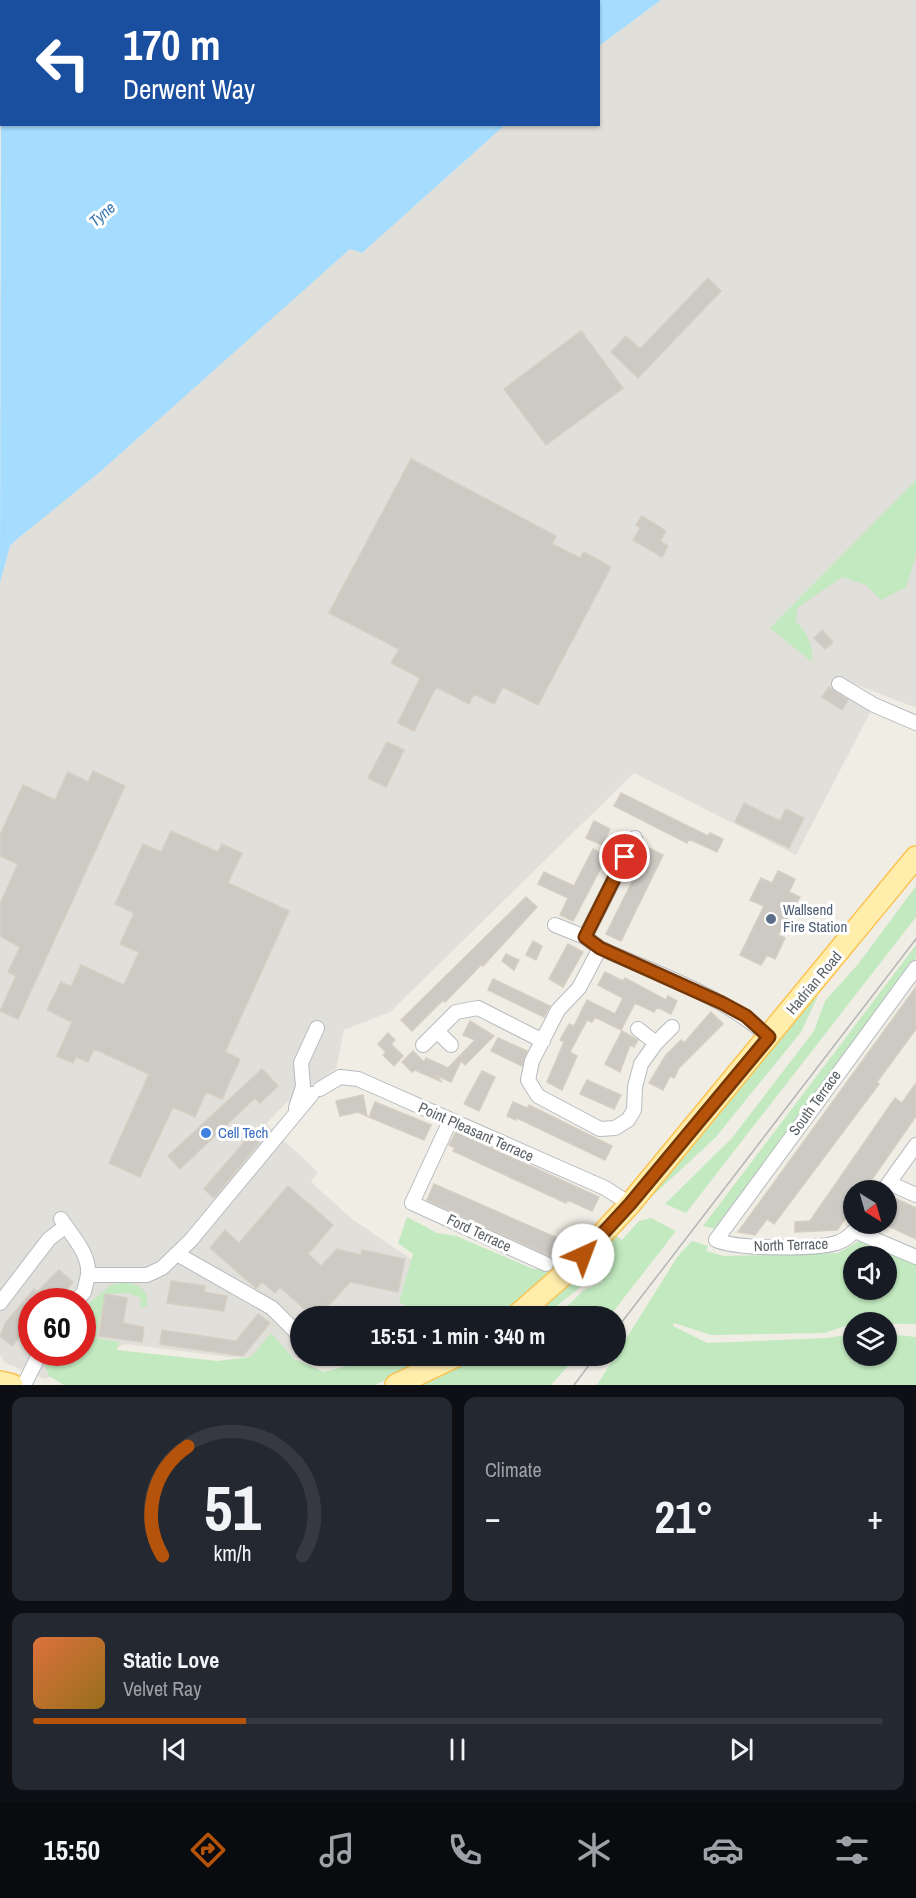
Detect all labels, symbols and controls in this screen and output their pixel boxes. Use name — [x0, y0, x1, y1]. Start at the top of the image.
text: 170 m — [123, 17, 221, 73]
icon: left — [24, 24, 102, 102]
text: Derwent Way — [123, 71, 255, 107]
water label: Tyne — [84, 196, 120, 232]
pin — [599, 831, 650, 882]
icon: arrive — [608, 840, 641, 873]
place label: Wallsend Fire Station — [783, 899, 847, 937]
marker: Wallsend Fire Station — [764, 912, 778, 926]
street label: Hadrian Road — [781, 947, 846, 1019]
street label: South Terrace — [784, 1066, 846, 1140]
street label: Point Pleasant Terrace — [415, 1097, 537, 1166]
place label: Cell Tech — [218, 1122, 268, 1143]
marker: Cell Tech — [199, 1126, 213, 1140]
north arrow — [843, 1180, 897, 1234]
map controls — [843, 1180, 897, 1366]
street label: Ford Terrace — [444, 1208, 515, 1257]
position arrow — [551, 1223, 615, 1287]
street label: North Terrace — [753, 1233, 829, 1256]
button: sound — [843, 1246, 897, 1300]
speed limit sign: 60 — [18, 1288, 96, 1366]
button: layers — [843, 1312, 897, 1366]
text: 15:51 · 1 min · 340 m — [371, 1321, 545, 1351]
text: Climate — [485, 1456, 542, 1483]
text: 51 — [204, 1465, 261, 1549]
text: 21° — [654, 1486, 714, 1547]
text: − — [485, 1495, 501, 1539]
text: + — [867, 1495, 883, 1539]
text: km/h — [213, 1539, 251, 1568]
text: Static Love — [123, 1645, 219, 1675]
text: Velvet Ray — [123, 1675, 201, 1702]
icon: previous — [158, 1733, 191, 1766]
icon: pause — [441, 1733, 474, 1766]
icon: next — [725, 1733, 758, 1766]
icon: directions — [187, 1829, 229, 1871]
icon: music — [316, 1829, 358, 1871]
icon: phone — [444, 1829, 486, 1871]
icon: climate — [573, 1829, 615, 1871]
icon: car — [702, 1829, 744, 1871]
icon: filters — [831, 1829, 873, 1871]
text: 15:50 — [43, 1832, 100, 1868]

